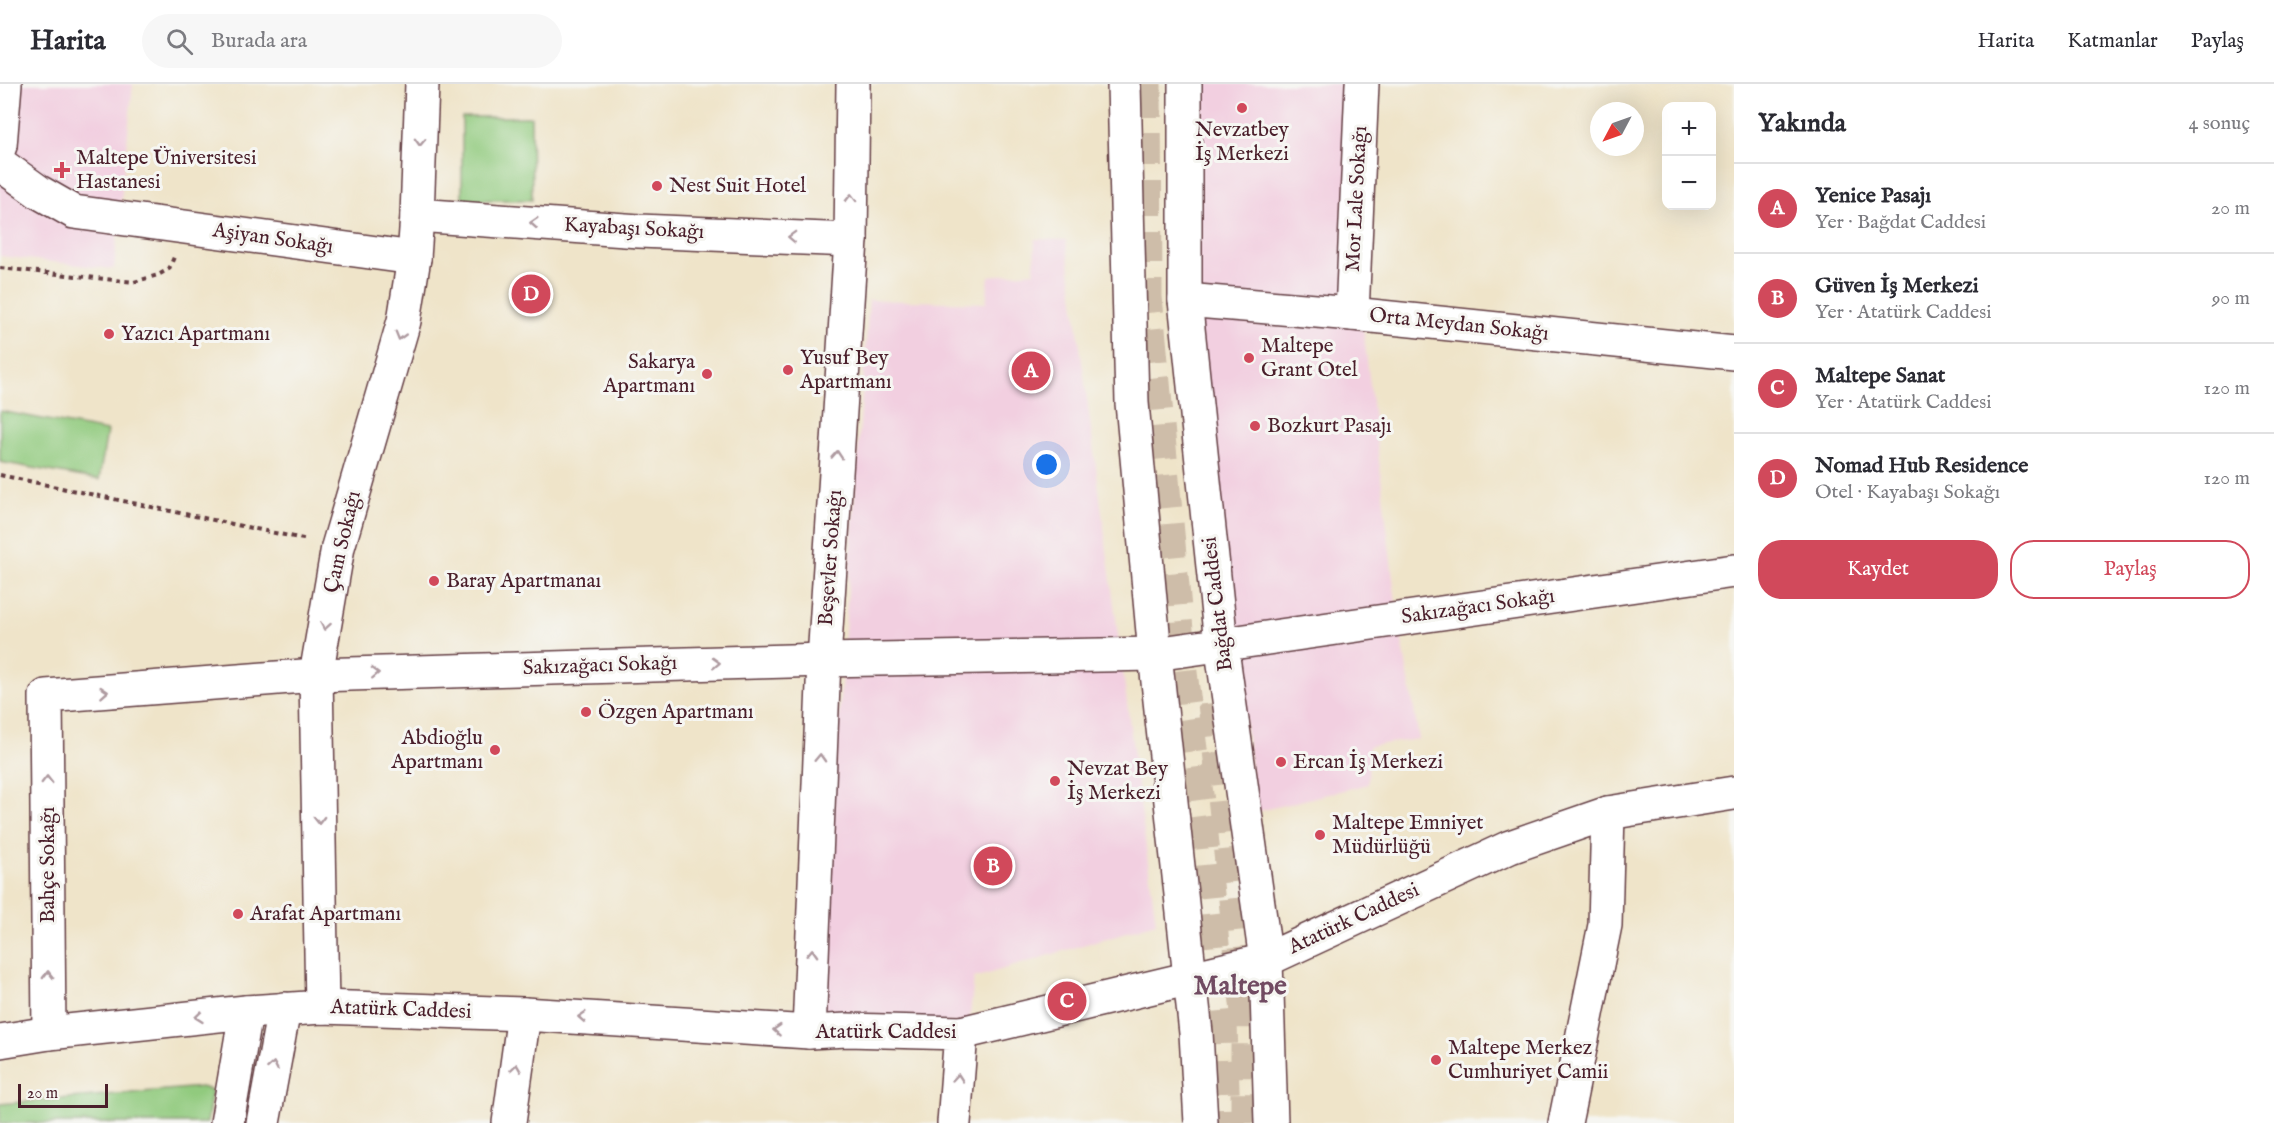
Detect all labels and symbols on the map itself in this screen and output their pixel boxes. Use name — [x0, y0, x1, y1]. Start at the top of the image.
marker: Nevzatbey İş Merkezi — [1235, 101, 1249, 115]
north arrow — [1590, 102, 1644, 156]
place label: Nevzatbey İş Merkezi — [1195, 117, 1290, 168]
street label: Mor Lale Sokağı — [1340, 125, 1374, 273]
one-way arrow — [413, 138, 426, 147]
place label: Maltepe Üniversitesi Hastanesi — [76, 145, 257, 196]
marker: Maltepe Üniversitesi Hastanesi — [53, 161, 71, 179]
place label: Nest Suit Hotel — [669, 173, 806, 200]
marker: Nest Suit Hotel — [650, 179, 664, 193]
one-way arrow — [845, 193, 857, 202]
street label: Kayabaşı Sokağı — [563, 212, 705, 246]
street label: Aşiyan Sokağı — [210, 217, 335, 261]
one-way arrow — [530, 217, 539, 230]
one-way arrow — [788, 231, 797, 244]
pin: D — [512, 272, 550, 316]
street label: Orta Meydan Sokağı — [1368, 302, 1550, 348]
place label: Yazıcı Apartmanı — [121, 321, 270, 348]
marker: Yazıcı Apartmanı — [102, 327, 116, 341]
one-way arrow — [395, 330, 407, 341]
place label: Maltepe Grant Otel — [1261, 333, 1358, 384]
place label: Yusuf Bey Apartmanı — [799, 345, 892, 396]
pin: A — [1012, 348, 1050, 394]
place label: Sakarya Apartmanı — [602, 349, 696, 400]
marker: Maltepe Grant Otel — [1242, 351, 1256, 365]
marker: Yusuf Bey Apartmanı — [781, 363, 795, 377]
marker: Sakarya Apartmanı — [700, 367, 714, 381]
place label: Bozkurt Pasajı — [1267, 413, 1392, 440]
marker: Bozkurt Pasajı — [1248, 419, 1262, 433]
your location — [1032, 450, 1061, 479]
one-way arrow — [830, 451, 843, 460]
street label: Çam Sokağı — [318, 488, 368, 596]
street label: Beşevler Sokağı — [813, 489, 849, 627]
street label: Bağdat Caddesi — [1196, 535, 1240, 673]
place label: Baray Apartmanaı — [446, 568, 601, 595]
marker: Baray Apartmanaı — [427, 574, 441, 588]
street label: Sakızağacı Sokağı — [1400, 583, 1556, 631]
one-way arrow — [319, 621, 331, 631]
street label: Sakızağacı Sokağı — [522, 650, 678, 682]
one-way arrow — [712, 657, 721, 670]
one-way arrow — [370, 667, 379, 680]
one-way arrow — [100, 685, 109, 698]
place label: Özgen Apartmanı — [598, 699, 754, 726]
marker: Özgen Apartmanı — [579, 705, 593, 719]
place label: Abdioğlu Apartmanı — [390, 725, 483, 776]
marker: Abdioğlu Apartmanı — [488, 743, 502, 757]
place label: Ercan İş Merkezi — [1293, 749, 1443, 776]
one-way arrow — [814, 753, 827, 762]
marker: Ercan İş Merkezi — [1274, 755, 1288, 769]
place label: Nevzat Bey İş Merkezi — [1067, 756, 1169, 807]
marker: Nevzat Bey İş Merkezi — [1048, 774, 1062, 788]
one-way arrow — [41, 775, 53, 784]
street label: Bahçe Sokağı — [35, 807, 62, 923]
place label: Maltepe Emniyet Müdürlüğü — [1332, 810, 1484, 861]
one-way arrow — [312, 816, 325, 825]
marker: Maltepe Emniyet Müdürlüğü — [1313, 828, 1327, 842]
pin: B — [974, 844, 1012, 888]
street label: Atatürk Caddesi — [1283, 877, 1424, 961]
place label: Arafat Apartmanı — [249, 901, 401, 928]
marker: Arafat Apartmanı — [231, 907, 245, 921]
one-way arrow — [806, 948, 818, 957]
one-way arrow — [42, 970, 55, 979]
district label: Maltepe — [1193, 970, 1287, 1004]
pin: C — [1048, 978, 1086, 1024]
street label: Atatürk Caddesi — [329, 994, 472, 1026]
one-way arrow — [195, 1010, 204, 1023]
one-way arrow — [578, 1011, 587, 1024]
street label: Atatürk Caddesi — [814, 1019, 957, 1046]
one-way arrow — [772, 1024, 781, 1037]
place label: Maltepe Merkez Cumhuriyet Camii — [1448, 1035, 1608, 1086]
marker: Maltepe Merkez Cumhuriyet Camii — [1429, 1053, 1443, 1067]
one-way arrow — [266, 1061, 279, 1071]
one-way arrow — [510, 1064, 522, 1073]
one-way arrow — [951, 1074, 964, 1083]
scale bar — [18, 1081, 108, 1108]

